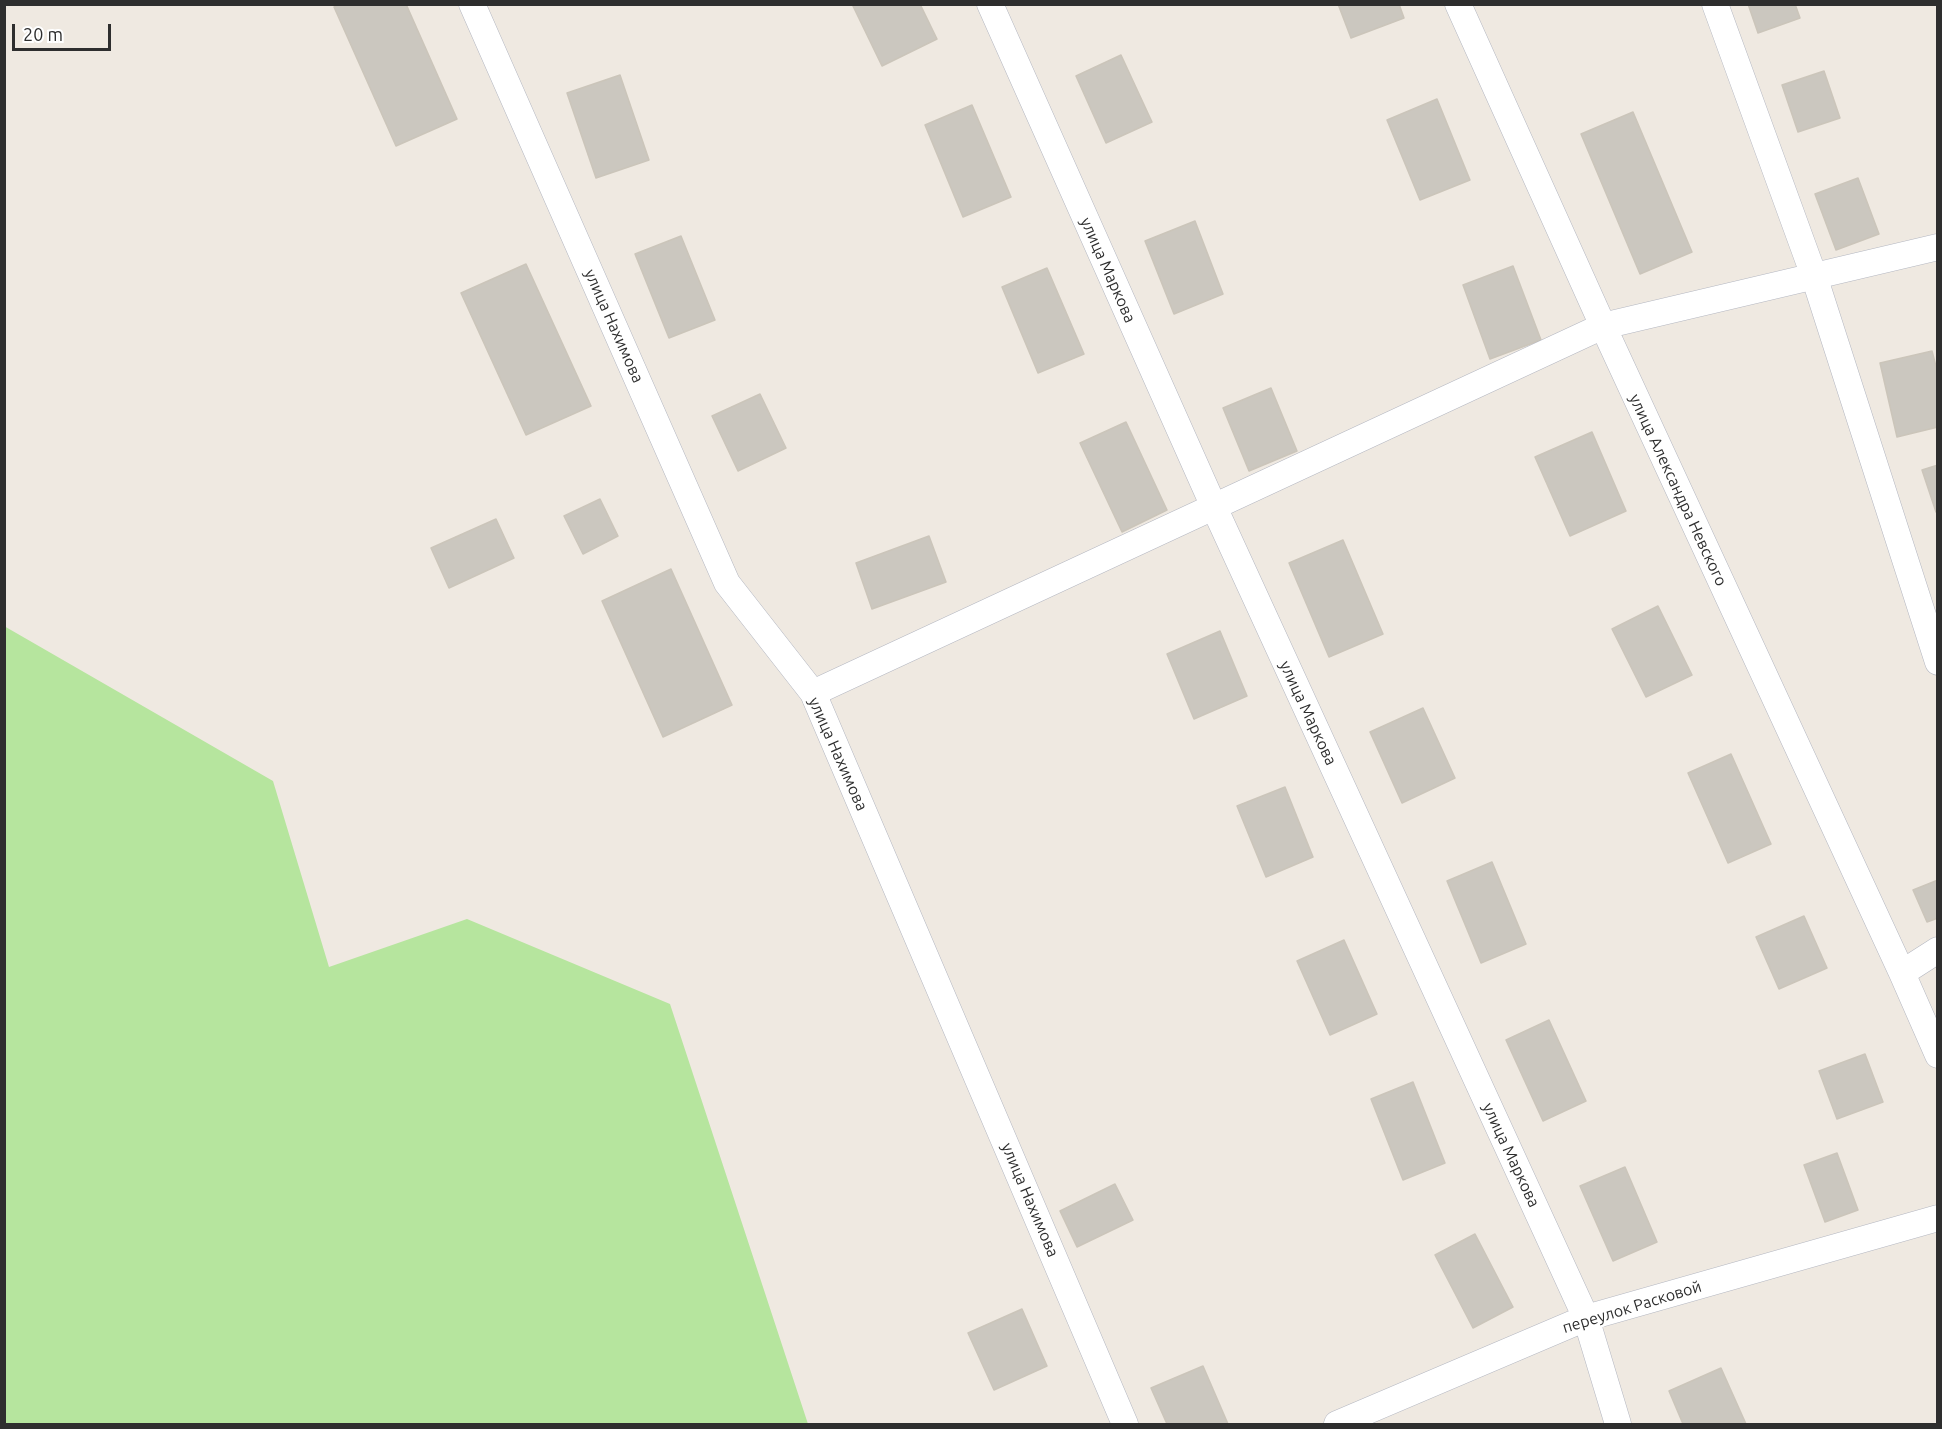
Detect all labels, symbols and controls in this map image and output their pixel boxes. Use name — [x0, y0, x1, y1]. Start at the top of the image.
scale bar — [15, 12, 114, 50]
text: 20 m — [23, 24, 63, 44]
street label: улица Маркова — [1076, 214, 1140, 326]
street label: улица Нахимова — [580, 266, 648, 386]
street label: улица Александра Невского — [1625, 391, 1731, 589]
street label: улица Маркова — [1275, 658, 1341, 768]
street label: улица Нахимова — [804, 694, 872, 814]
street label: улица Маркова — [1478, 1100, 1544, 1210]
street label: улица Нахимова — [997, 1140, 1063, 1260]
street label: переулок Расковой — [1560, 1277, 1704, 1337]

